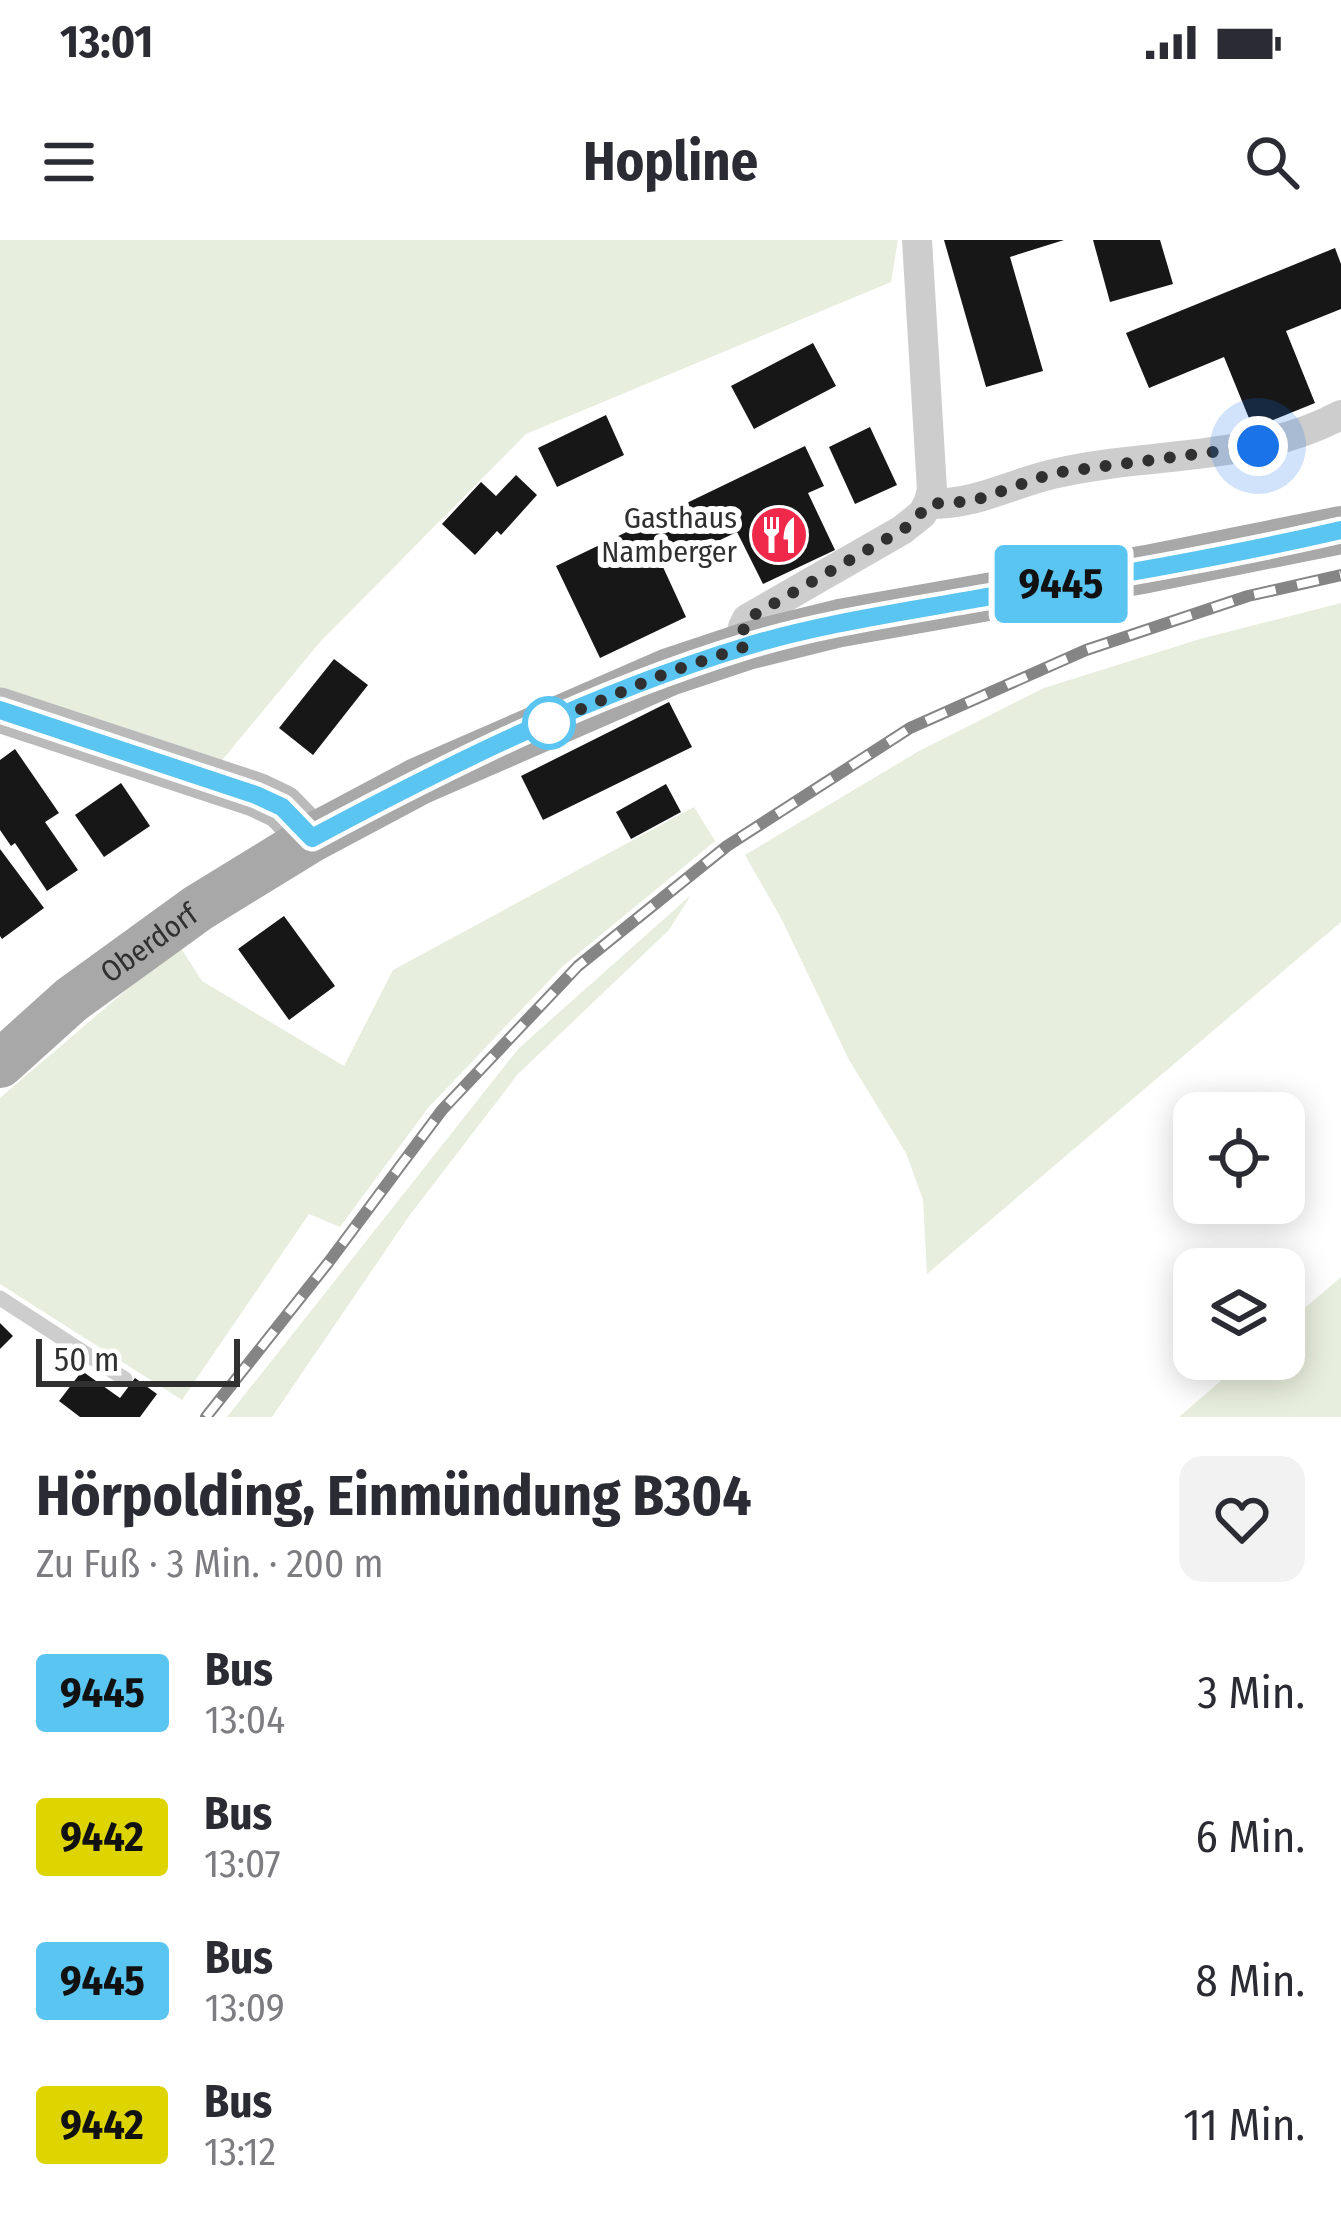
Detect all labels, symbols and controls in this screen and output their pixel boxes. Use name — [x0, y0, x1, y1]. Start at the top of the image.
text: 13:01 — [60, 15, 153, 69]
icon: menu — [36, 129, 102, 195]
icon: search — [1239, 129, 1305, 195]
text: Hopline — [583, 130, 758, 194]
your location — [1228, 416, 1288, 476]
place label: Gasthaus Namberger — [601, 500, 738, 570]
restaurant icon: Gasthaus Namberger — [748, 504, 810, 566]
line badge: 9445 — [977, 545, 1145, 623]
text: 9445 — [1019, 559, 1103, 609]
unlabelled marker — [524, 698, 574, 748]
street label: Oberdorf — [94, 895, 206, 991]
map controls — [1173, 1092, 1305, 1380]
button: locate — [1173, 1092, 1305, 1224]
button: layers — [1173, 1248, 1305, 1380]
scale bar — [36, 1333, 240, 1386]
text: 50 m — [54, 1340, 119, 1380]
button: heart — [1179, 1456, 1305, 1582]
text: Hörpolding, Einmündung B304 — [36, 1462, 752, 1530]
text: Zu Fuß · 3 Min. · 200 m — [36, 1541, 383, 1587]
text: Bus — [205, 1643, 273, 1697]
text: 3 Min. — [1198, 1666, 1305, 1720]
text: 9445 — [60, 1668, 145, 1718]
text: 13:04 — [205, 1697, 285, 1743]
text: Bus — [204, 1787, 272, 1841]
text: 6 Min. — [1196, 1810, 1305, 1864]
text: 9442 — [60, 1812, 144, 1862]
text: 13:07 — [204, 1841, 280, 1887]
text: Bus — [205, 1931, 273, 1985]
text: 8 Min. — [1195, 1954, 1305, 2008]
text: 9445 — [60, 1956, 145, 2006]
text: 13:09 — [205, 1985, 285, 2031]
text: Bus — [204, 2075, 272, 2129]
text: 11 Min. — [1183, 2098, 1305, 2152]
text: 9442 — [60, 2100, 144, 2150]
text: 13:12 — [204, 2129, 276, 2175]

